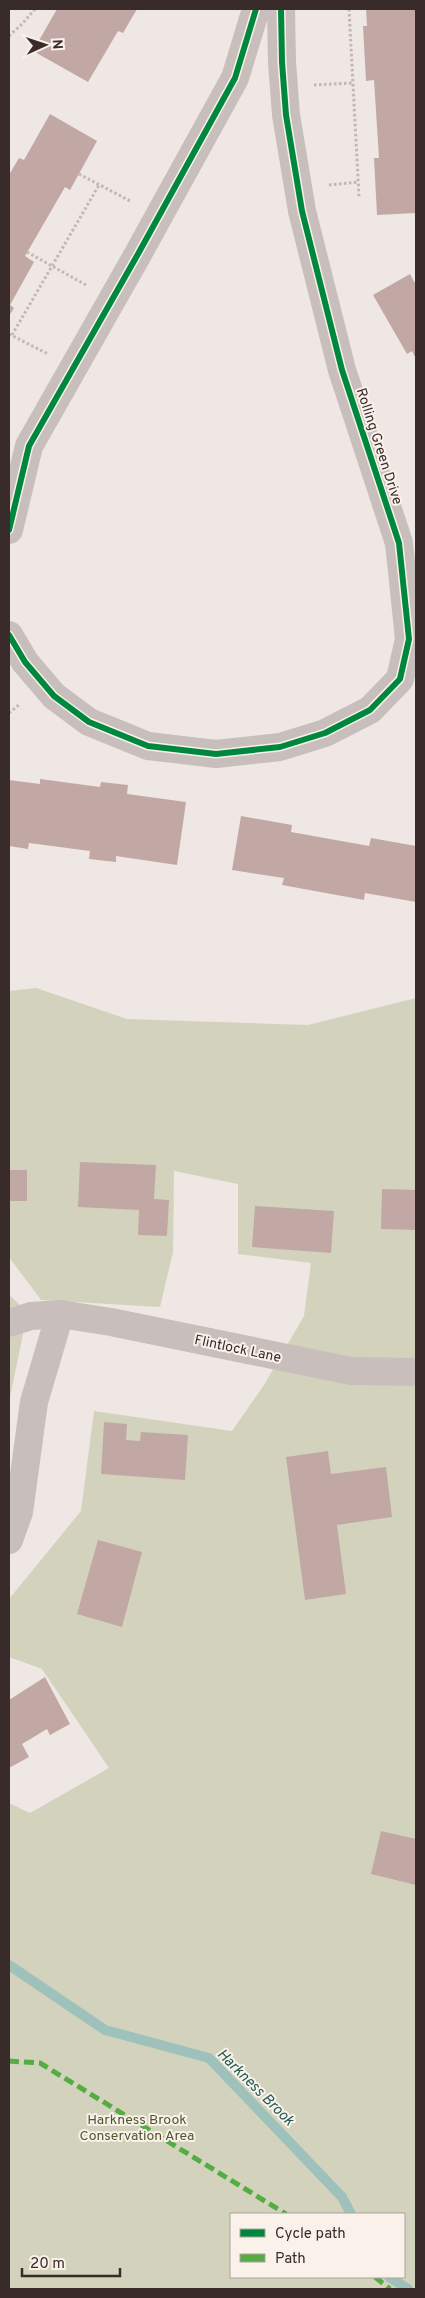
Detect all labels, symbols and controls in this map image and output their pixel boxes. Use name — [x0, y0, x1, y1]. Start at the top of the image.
north arrow — [20, 20, 70, 70]
text: N — [48, 39, 65, 50]
street label: Rolling Green Drive — [352, 386, 405, 507]
street label: Flintlock Lane — [193, 1332, 283, 1367]
water label: Harkness Brook — [212, 2045, 298, 2131]
park label: Harkness Brook Conservation Area — [80, 2112, 194, 2145]
legend — [230, 2213, 405, 2278]
text: Cycle path — [275, 2225, 346, 2244]
scale bar — [22, 2246, 120, 2278]
text: Path — [275, 2250, 306, 2269]
text: 20 m — [30, 2255, 65, 2274]

